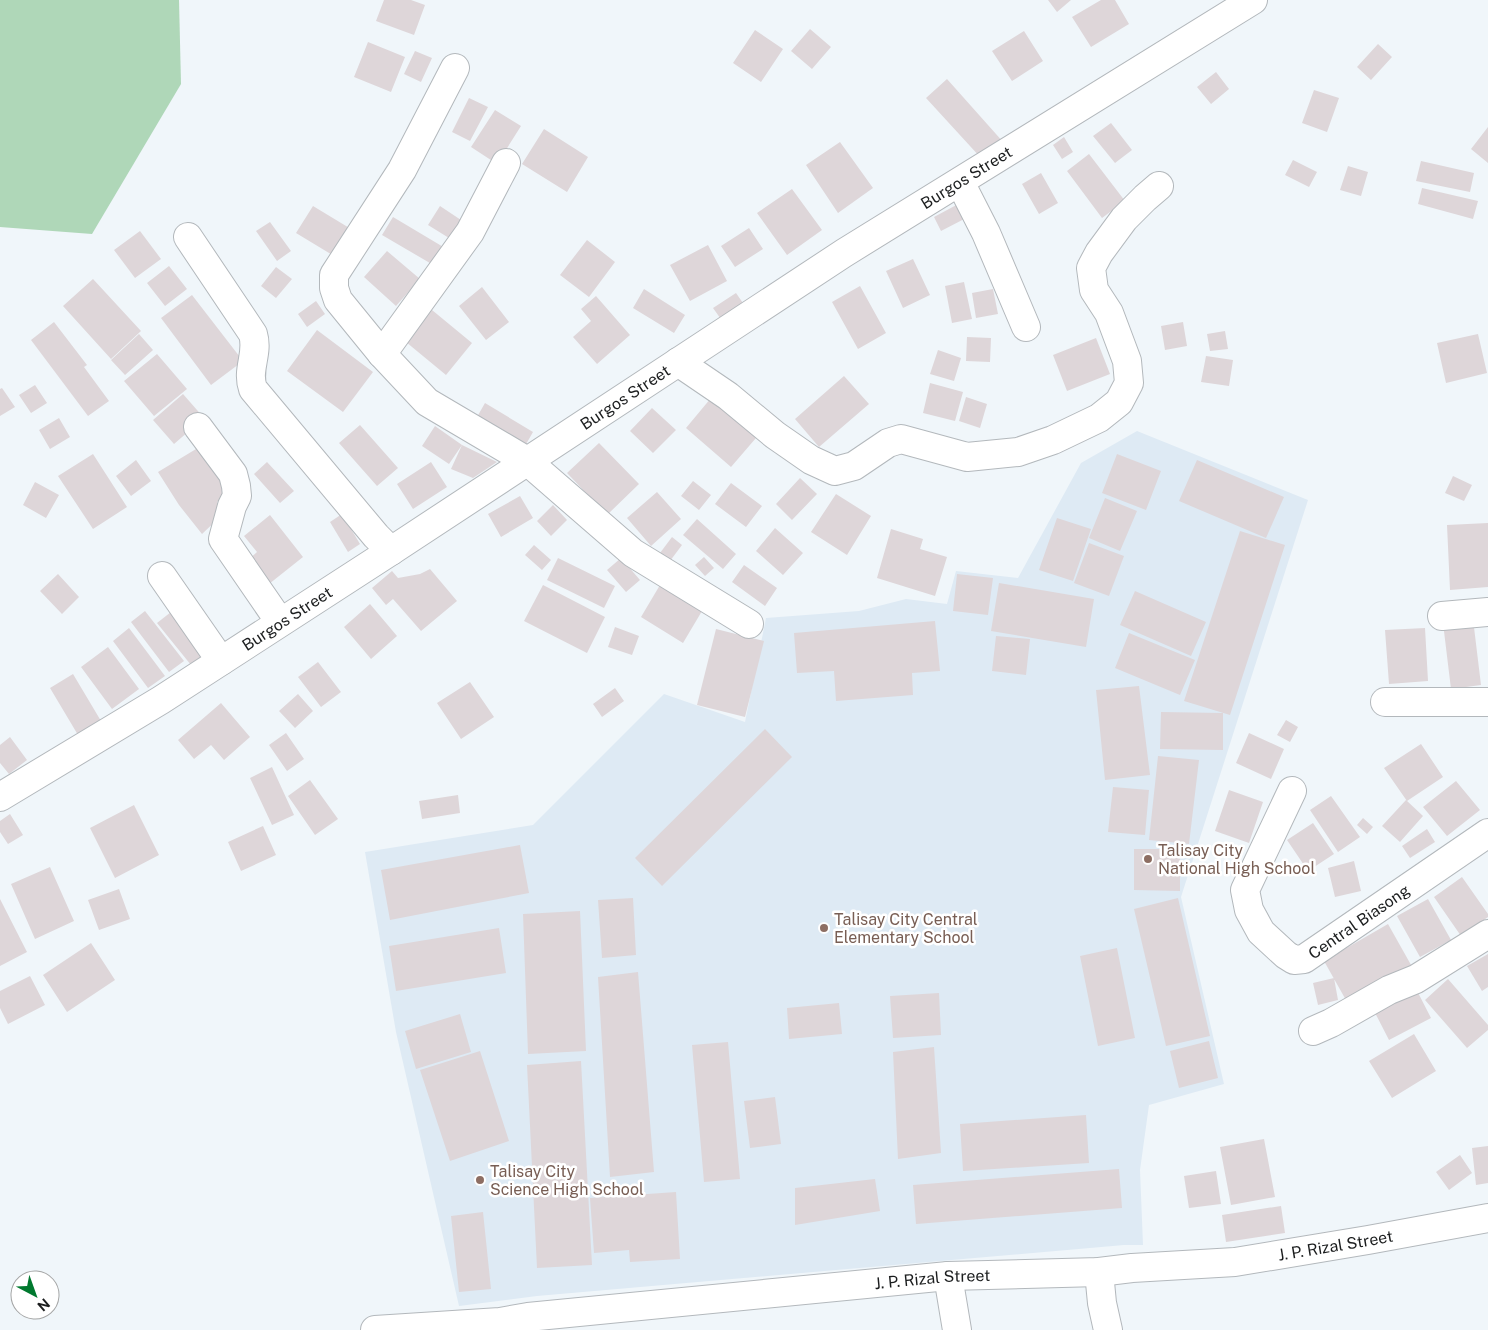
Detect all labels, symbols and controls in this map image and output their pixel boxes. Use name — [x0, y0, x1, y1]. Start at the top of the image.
street label: Burgos Street — [917, 142, 1015, 213]
street label: Burgos Street — [576, 361, 673, 434]
street label: Burgos Street — [238, 582, 336, 655]
place label: Talisay City National High School — [1158, 841, 1315, 878]
marker: Talisay City National High School — [1142, 853, 1154, 865]
street label: Central Biasong — [1305, 880, 1413, 963]
place label: Talisay City Central Elementary School — [834, 910, 978, 947]
marker: Talisay City Central Elementary School — [818, 922, 830, 934]
place label: Talisay City Science High School — [490, 1162, 644, 1199]
marker: Talisay City Science High School — [474, 1174, 486, 1186]
street label: J. P. Rizal Street — [1277, 1226, 1394, 1264]
street label: J. P. Rizal Street — [874, 1265, 991, 1293]
north arrow — [10, 1270, 60, 1320]
text: N — [34, 1295, 53, 1314]

